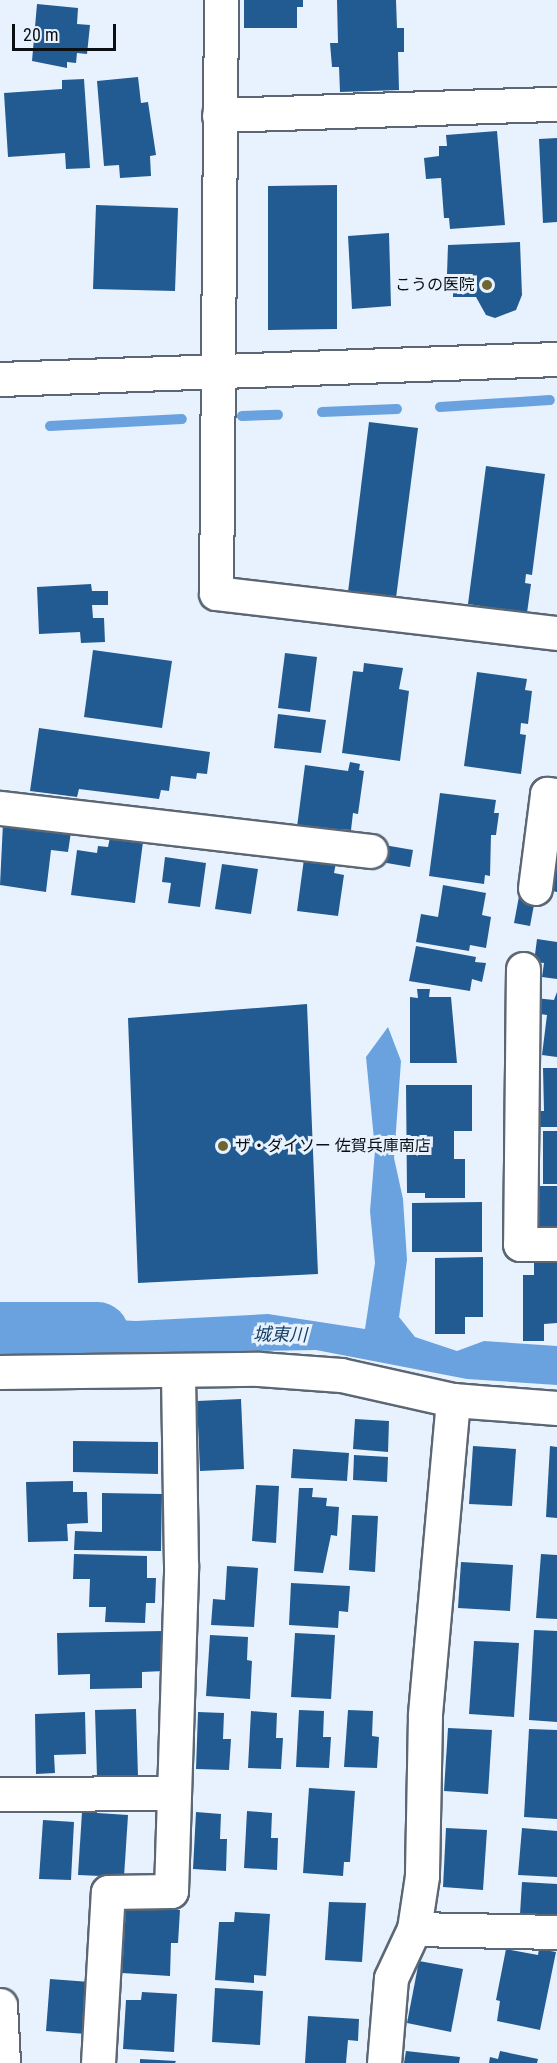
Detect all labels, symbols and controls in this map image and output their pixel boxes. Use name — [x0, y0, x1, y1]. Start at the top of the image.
scale bar — [15, 12, 118, 50]
text: 20 m — [23, 24, 58, 45]
place label: こうの医院 — [395, 275, 475, 295]
marker: こうの医院 — [480, 278, 494, 292]
place label: ザ・ダイソー 佐賀兵庫南店 — [235, 1136, 431, 1156]
marker: ザ・ダイソー 佐賀兵庫南店 — [216, 1139, 230, 1153]
water label: 城東川 — [253, 1324, 307, 1346]

